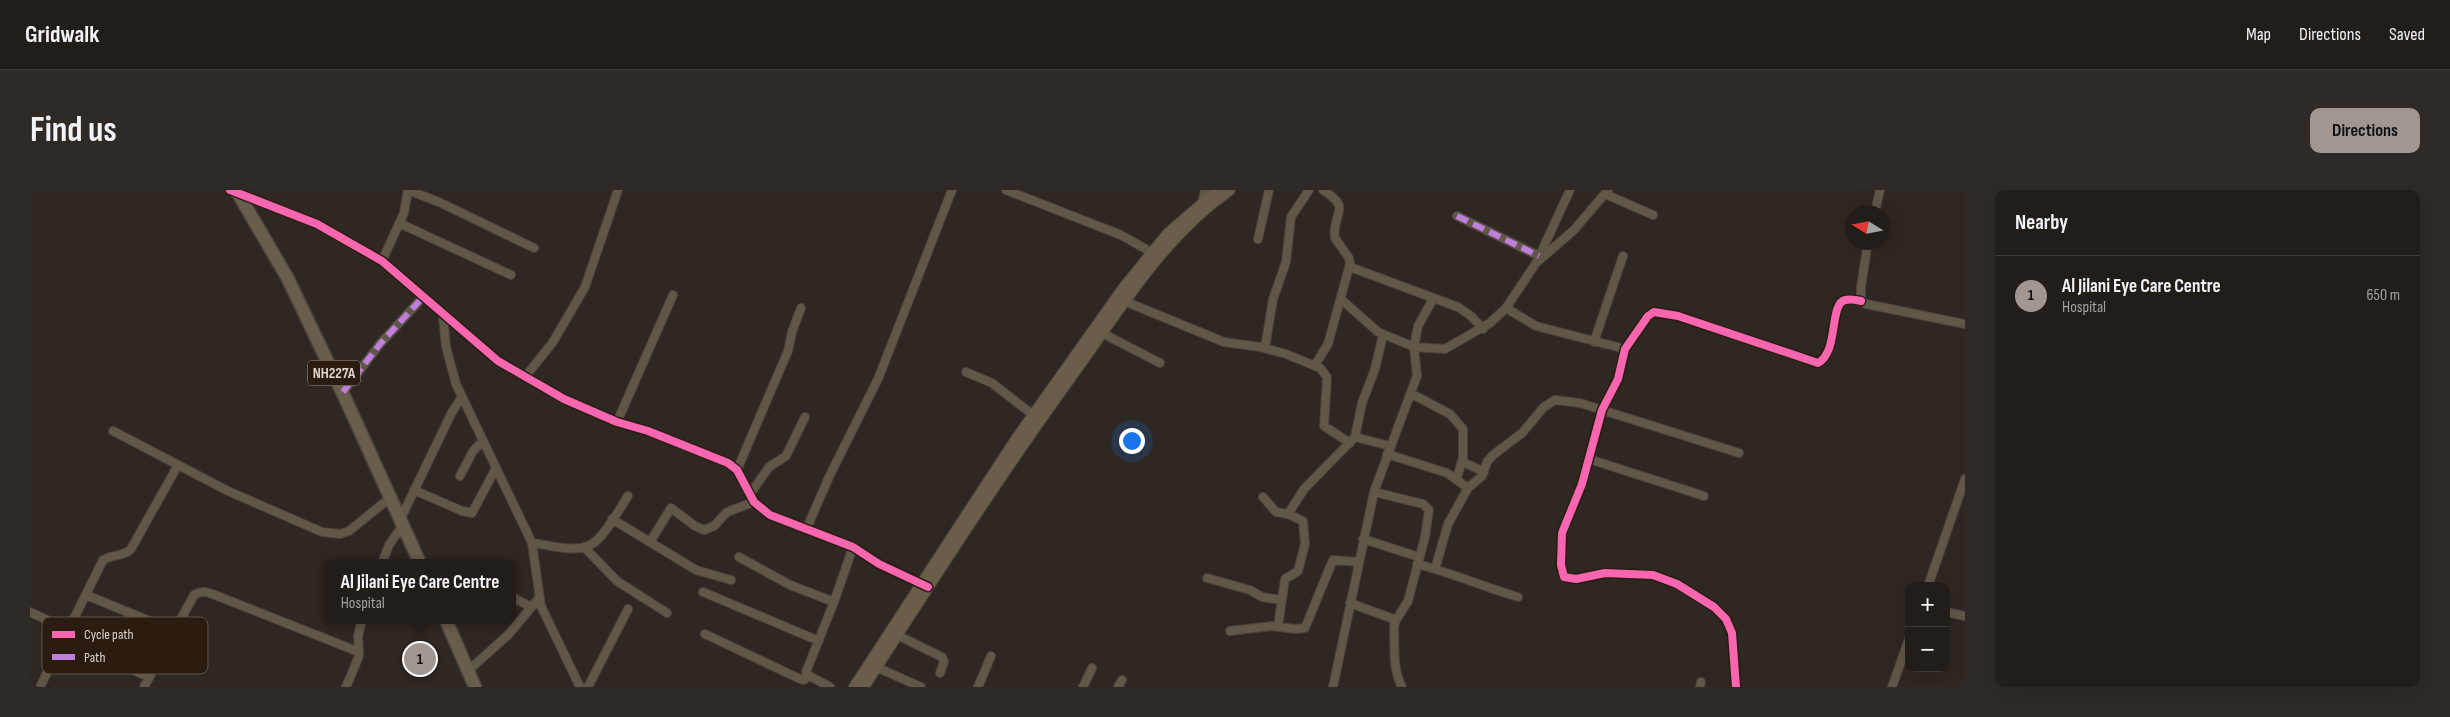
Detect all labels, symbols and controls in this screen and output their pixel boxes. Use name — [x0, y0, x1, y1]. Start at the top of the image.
text: Gridwalk — [25, 20, 99, 49]
text: Map — [2246, 24, 2271, 45]
text: Directions — [2299, 24, 2361, 45]
text: Saved — [2389, 24, 2425, 45]
button: Directions — [2310, 108, 2420, 153]
text: Find us — [30, 109, 117, 152]
north arrow — [1845, 205, 1890, 250]
text: Nearby — [2015, 210, 2068, 235]
text: Al Jilani Eye Care Centre — [2062, 275, 2221, 298]
text: 1 — [2028, 286, 2034, 305]
text: 650 m — [2367, 286, 2400, 305]
text: Hospital — [2062, 298, 2106, 317]
road number: NH227A — [308, 360, 360, 386]
your location — [1119, 428, 1145, 454]
popup — [324, 559, 516, 624]
text: Al Jilani Eye Care Centre — [341, 571, 499, 594]
map controls — [1905, 582, 1950, 672]
button: + — [1905, 582, 1950, 627]
text: Hospital — [341, 594, 385, 613]
legend — [42, 617, 208, 674]
text: Cycle path — [84, 626, 134, 643]
button: − — [1905, 627, 1950, 672]
pin: 1 — [404, 640, 436, 678]
text: Path — [84, 649, 105, 666]

